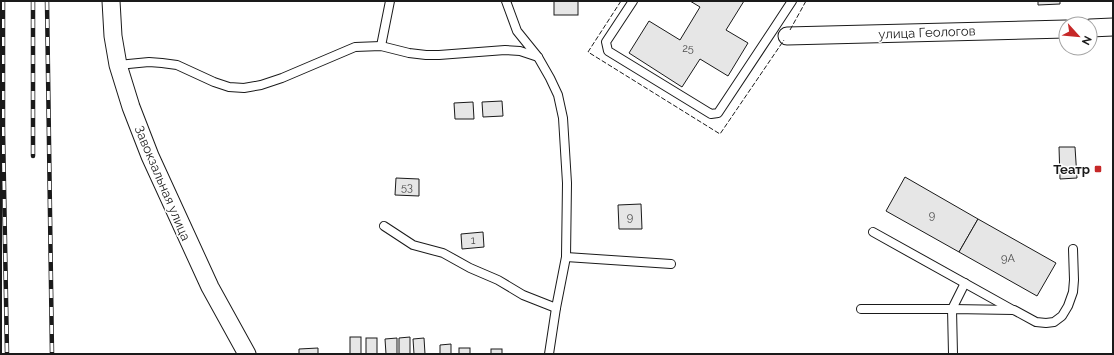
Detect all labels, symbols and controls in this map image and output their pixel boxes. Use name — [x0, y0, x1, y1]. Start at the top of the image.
north arrow — [1058, 16, 1098, 56]
street label: улица Геологов — [878, 23, 976, 42]
text: N — [1079, 34, 1094, 47]
house number: 25 — [682, 42, 694, 55]
street label: Завокзальная улица — [131, 123, 194, 243]
place label: Театр — [1053, 162, 1090, 177]
marker: Театр — [1093, 164, 1103, 174]
house number: 53 — [401, 181, 413, 194]
house number: 9 — [929, 209, 935, 222]
house number: 9 — [627, 211, 633, 224]
house number: 1 — [471, 234, 476, 247]
house number: 9А — [1001, 252, 1016, 265]

